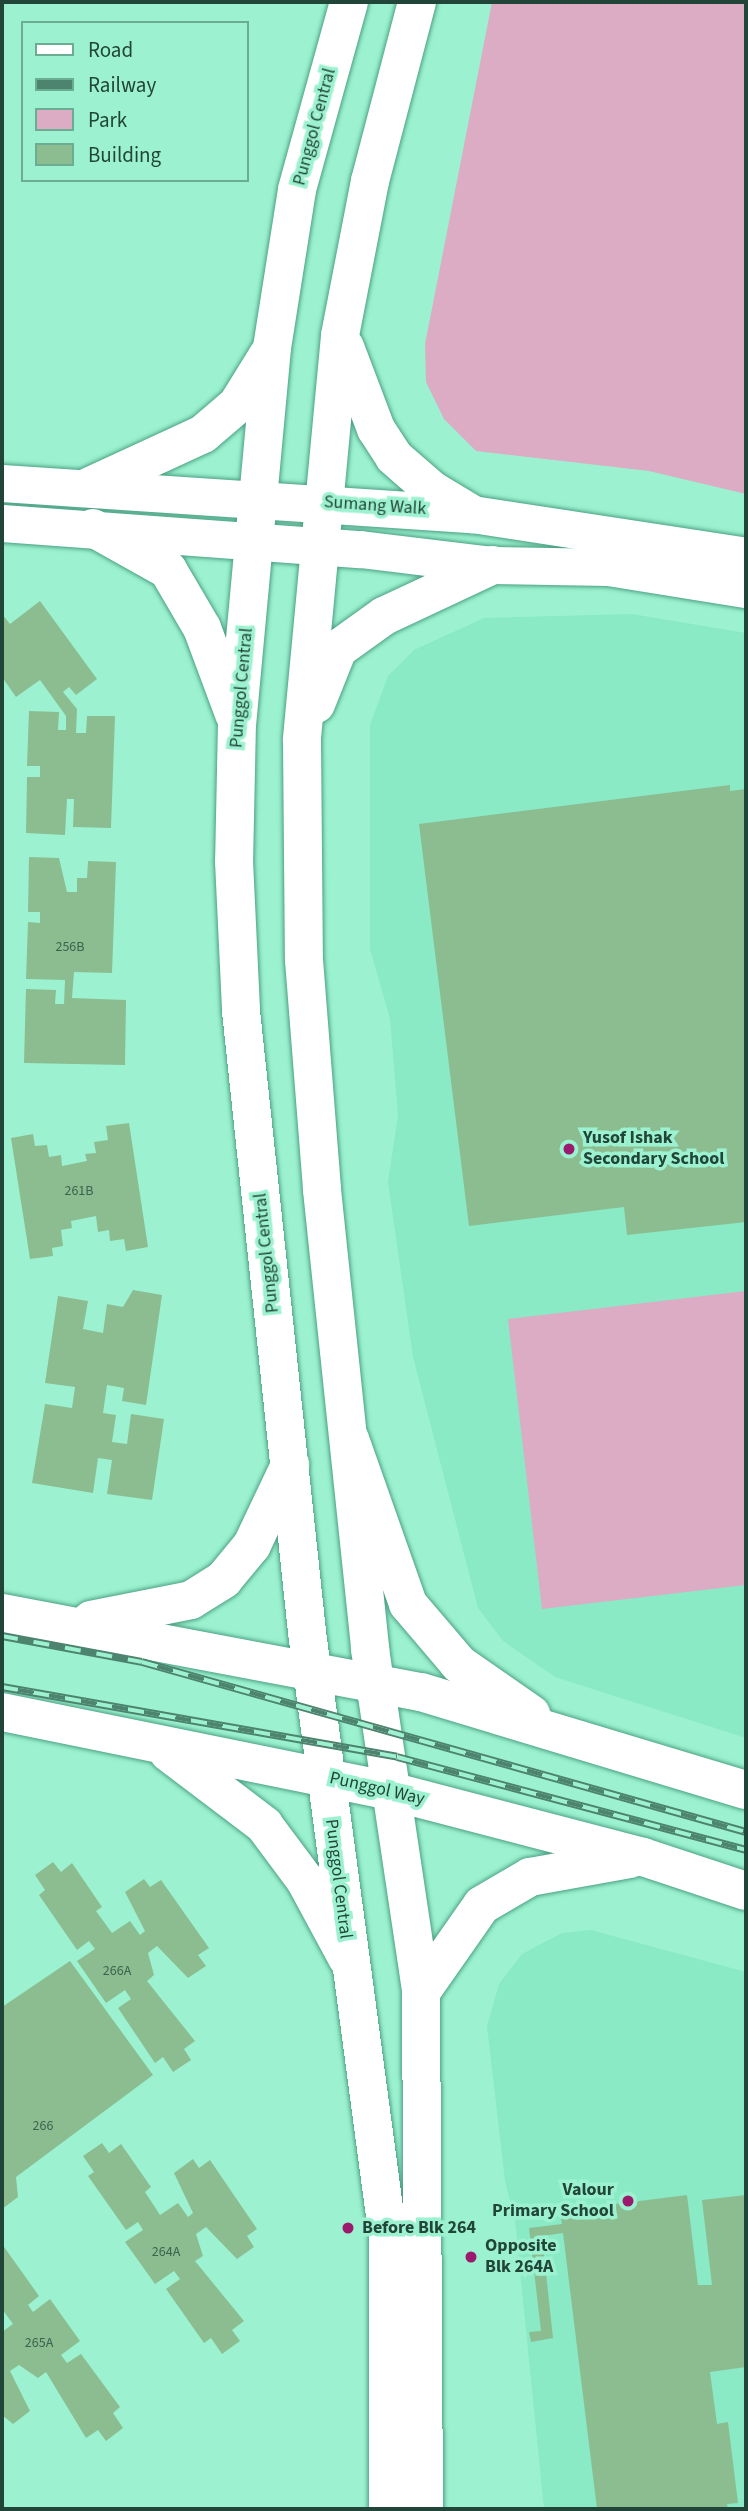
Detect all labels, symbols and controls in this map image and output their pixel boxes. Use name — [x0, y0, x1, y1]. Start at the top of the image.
legend — [21, 21, 248, 182]
text: Road — [88, 35, 133, 65]
street label: Punggol Central — [289, 66, 341, 188]
text: Railway — [88, 70, 156, 100]
text: Park — [88, 105, 127, 135]
text: Building — [88, 140, 161, 170]
street label: Sumang Walk — [323, 492, 427, 520]
street label: Punggol Central — [226, 627, 258, 749]
house number: 256B — [55, 939, 85, 955]
place label: Yusof Ishak Secondary School — [583, 1128, 724, 1170]
marker: Yusof Ishak Secondary School — [561, 1141, 577, 1157]
house number: 261B — [64, 1183, 94, 1199]
street label: Punggol Central — [250, 1192, 284, 1314]
street label: Punggol Way — [327, 1768, 427, 1810]
street label: Punggol Central — [320, 1818, 356, 1940]
house number: 266A — [103, 1963, 131, 1979]
house number: 266 — [33, 2118, 53, 2134]
place label: Valour Primary School — [492, 2180, 614, 2222]
marker: Valour Primary School — [620, 2193, 636, 2209]
place label: Before Blk 264 — [362, 2217, 476, 2239]
marker: Before Blk 264 — [340, 2220, 356, 2236]
place label: Opposite Blk 264A — [485, 2236, 557, 2278]
house number: 264A — [152, 2244, 180, 2260]
marker: Opposite Blk 264A — [463, 2249, 479, 2265]
house number: 265A — [25, 2335, 53, 2351]

